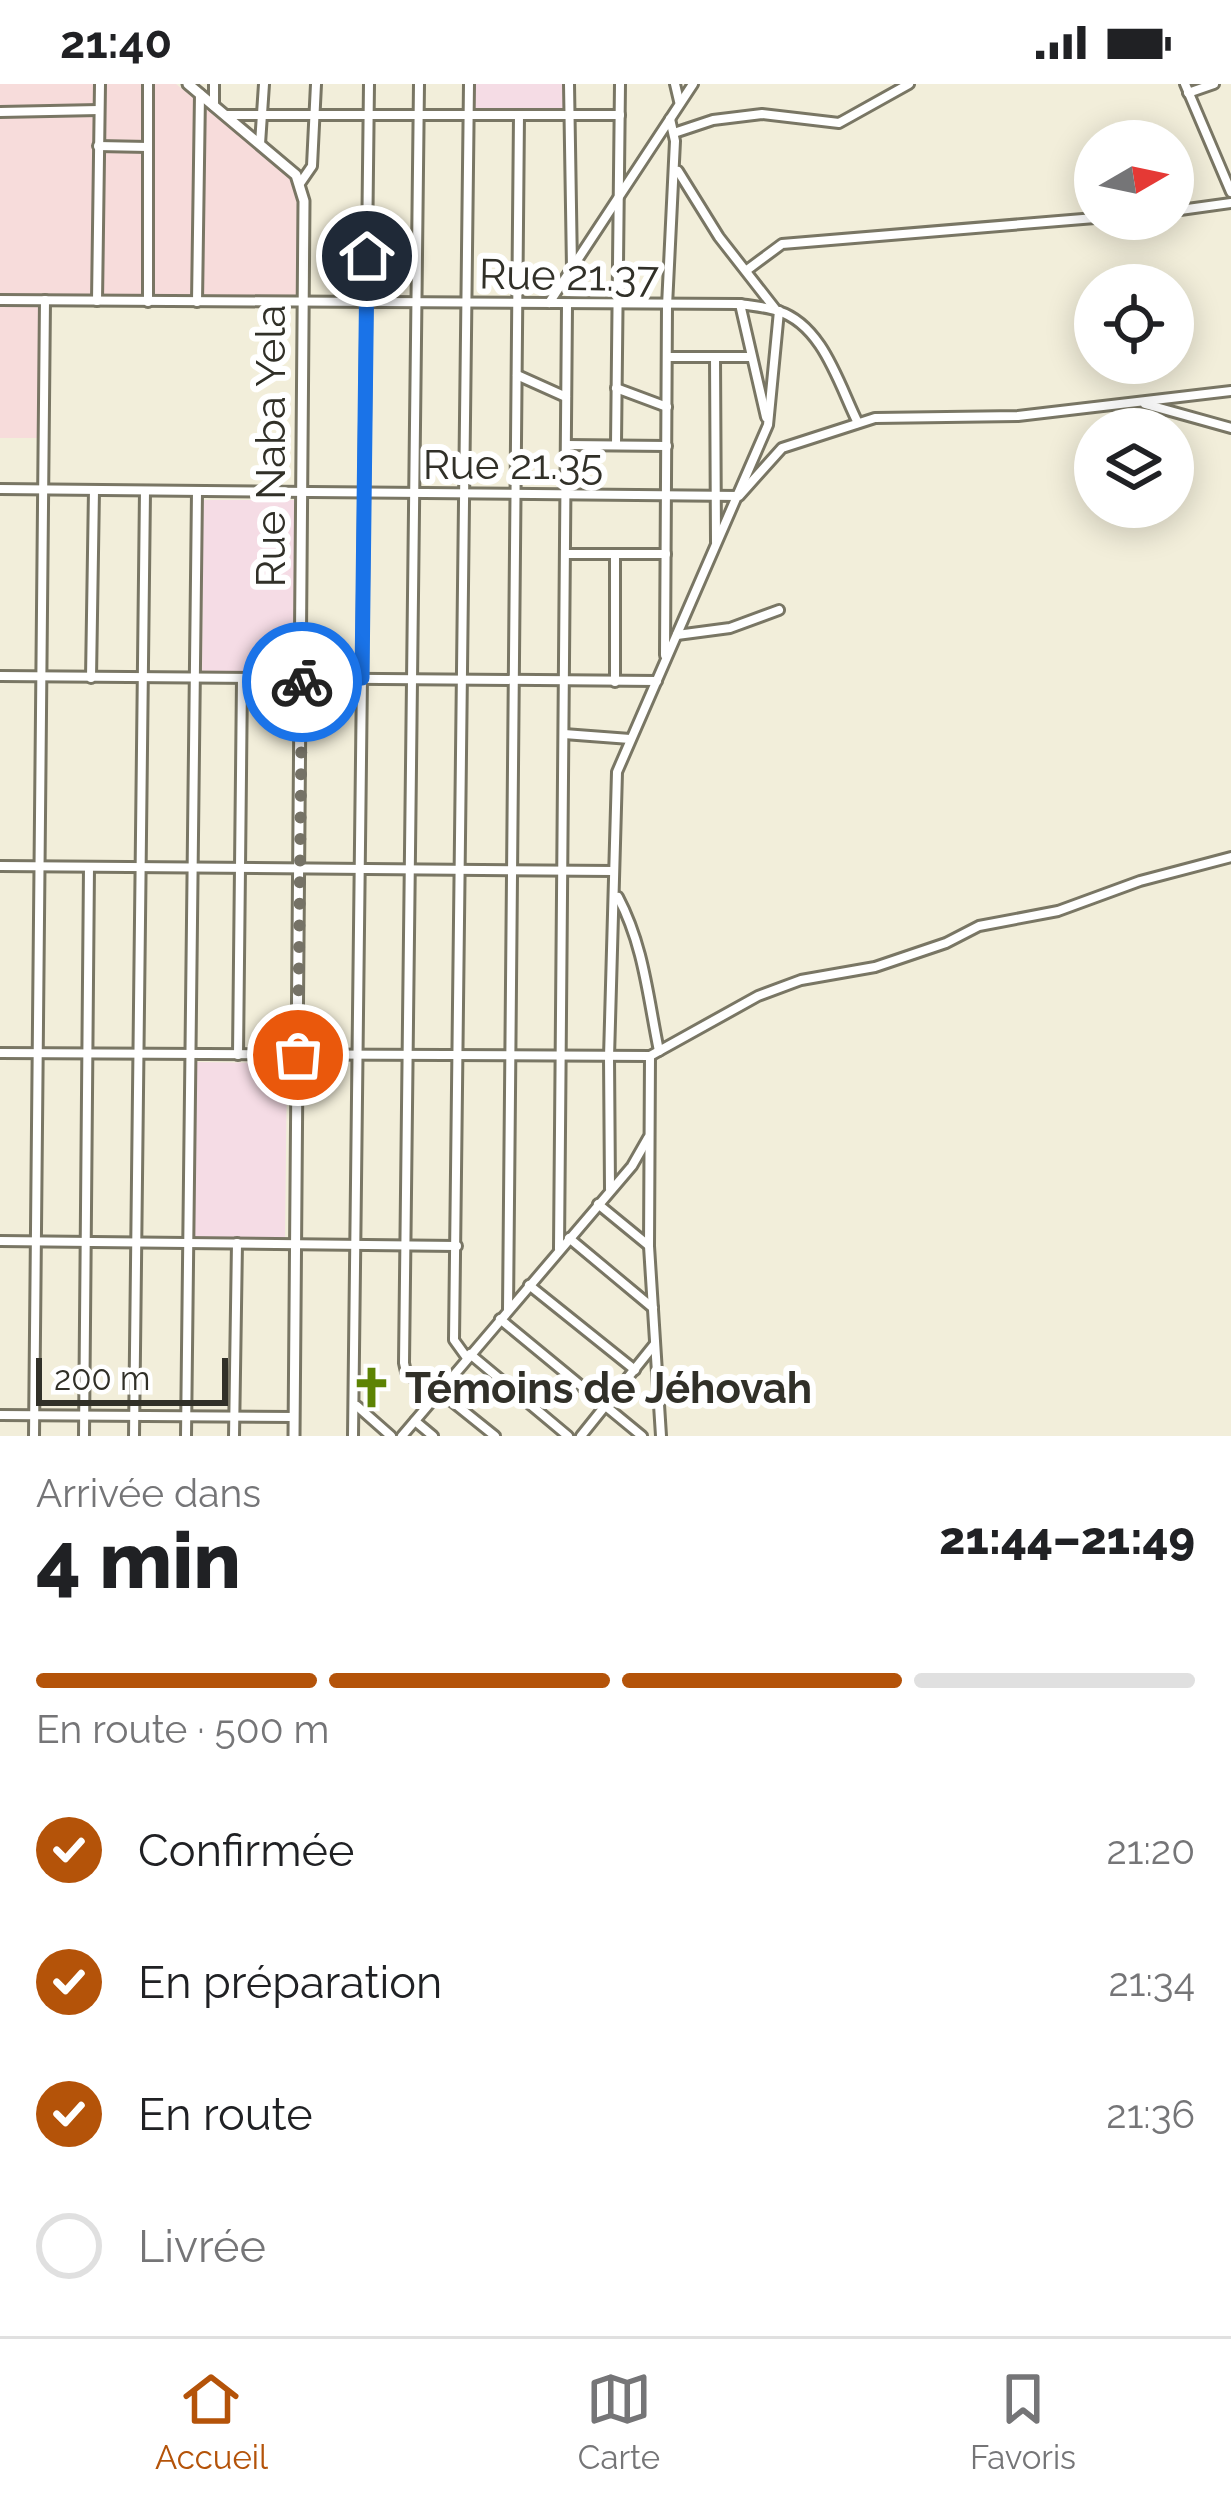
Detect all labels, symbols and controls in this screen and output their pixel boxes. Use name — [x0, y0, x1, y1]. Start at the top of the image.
text: 21:40 — [60, 16, 172, 69]
north arrow — [1074, 120, 1194, 240]
map controls — [1074, 120, 1194, 528]
pin — [316, 205, 418, 307]
icon: home — [334, 223, 400, 289]
street label: Rue 21.37 — [479, 249, 660, 302]
button: locate — [1074, 264, 1194, 384]
street label: Rue Naba Yela — [246, 304, 295, 588]
button: layers — [1074, 408, 1194, 528]
street label: Rue 21.35 — [423, 440, 603, 489]
courier — [242, 622, 362, 742]
icon: bike — [269, 649, 335, 715]
pin — [247, 1004, 349, 1106]
icon: bag — [265, 1022, 331, 1088]
scale bar — [36, 1352, 228, 1405]
text: 200 m — [54, 1359, 150, 1398]
place label: Témoins de Jéhovah — [405, 1364, 812, 1413]
church icon: Témoins de Jéhovah — [348, 1365, 394, 1411]
text: Arrivée dans — [36, 1470, 261, 1516]
text: 21:44–21:49 — [939, 1512, 1195, 1565]
text: 4 min — [36, 1515, 241, 1606]
text: En route · 500 m — [36, 1706, 329, 1752]
icon: check — [36, 1817, 102, 1883]
text: Confirmée — [138, 1824, 354, 1877]
text: 21:20 — [1106, 1827, 1195, 1873]
icon: check — [36, 1949, 102, 2015]
text: En préparation — [138, 1956, 442, 2009]
text: 21:34 — [1109, 1959, 1195, 2005]
icon: check — [36, 2081, 102, 2147]
text: En route — [138, 2088, 313, 2141]
text: 21:36 — [1106, 2091, 1195, 2137]
text: Livrée — [138, 2220, 266, 2273]
tab: Accueil — [155, 2366, 268, 2477]
tab: Carte — [578, 2366, 660, 2477]
tab: Favoris — [970, 2366, 1076, 2477]

